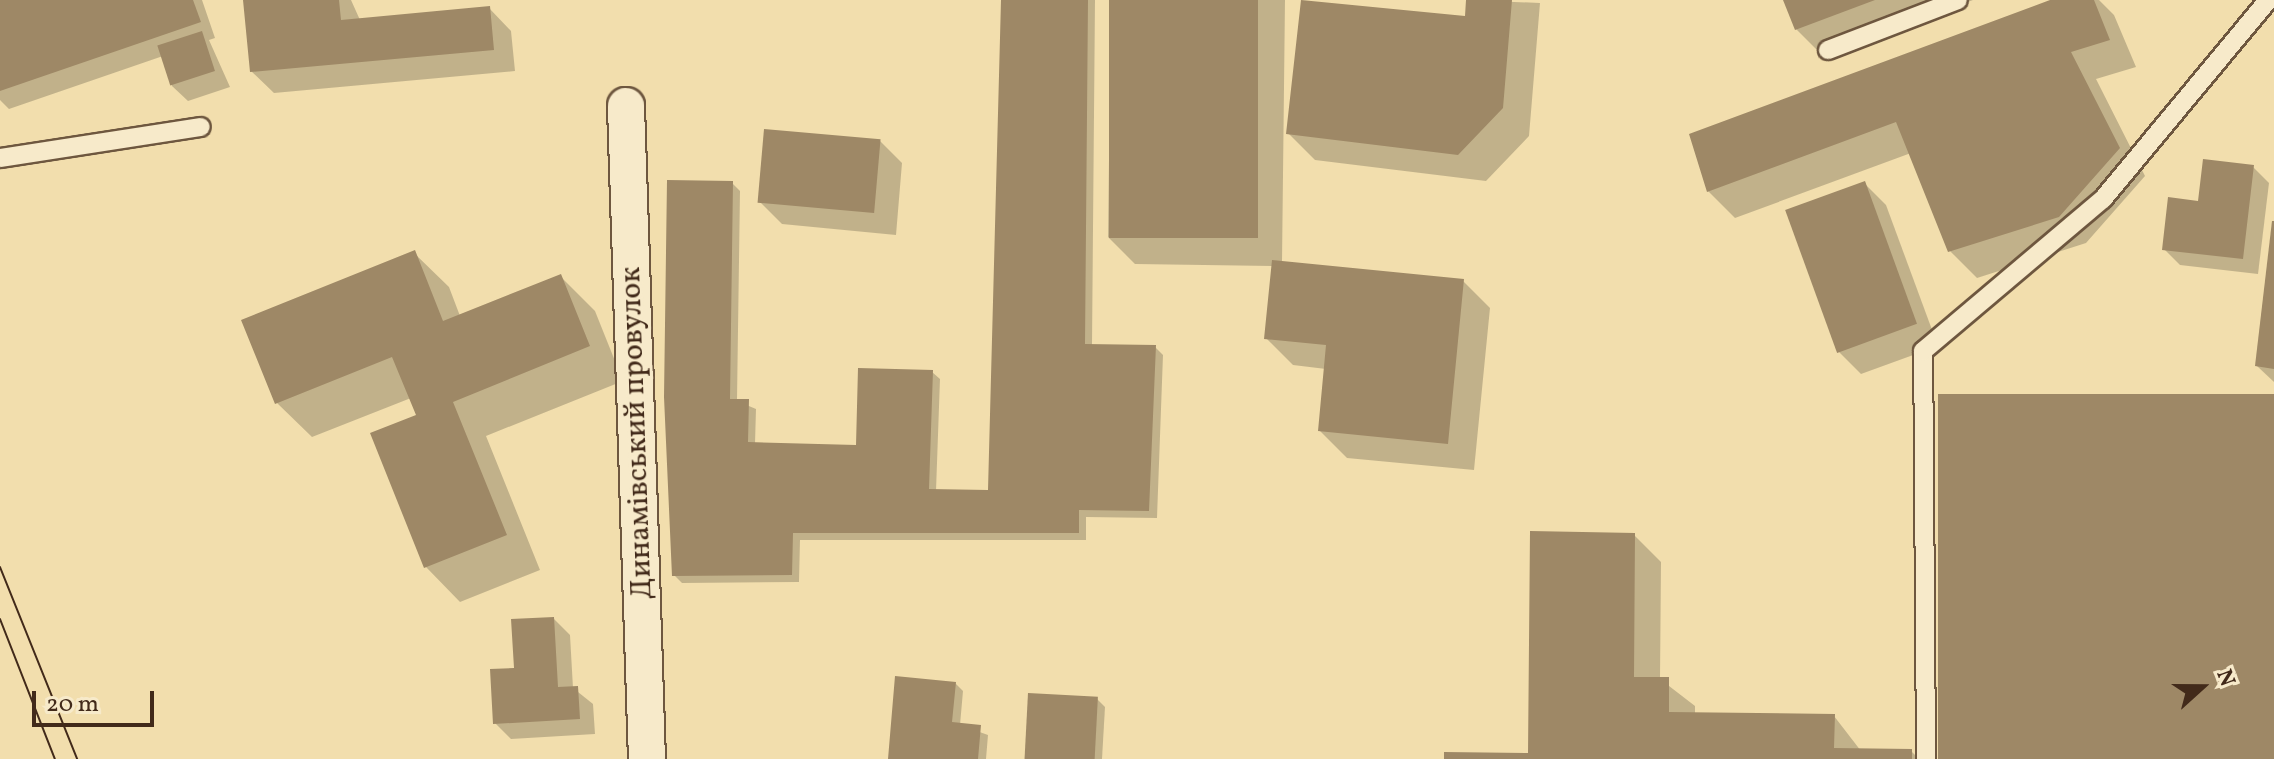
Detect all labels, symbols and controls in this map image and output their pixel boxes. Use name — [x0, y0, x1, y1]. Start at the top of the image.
street label: Динамівський провулок — [613, 266, 661, 600]
north arrow — [2162, 647, 2242, 727]
text: N — [2208, 665, 2242, 691]
scale bar — [36, 675, 158, 725]
text: 20 m — [46, 688, 99, 722]

